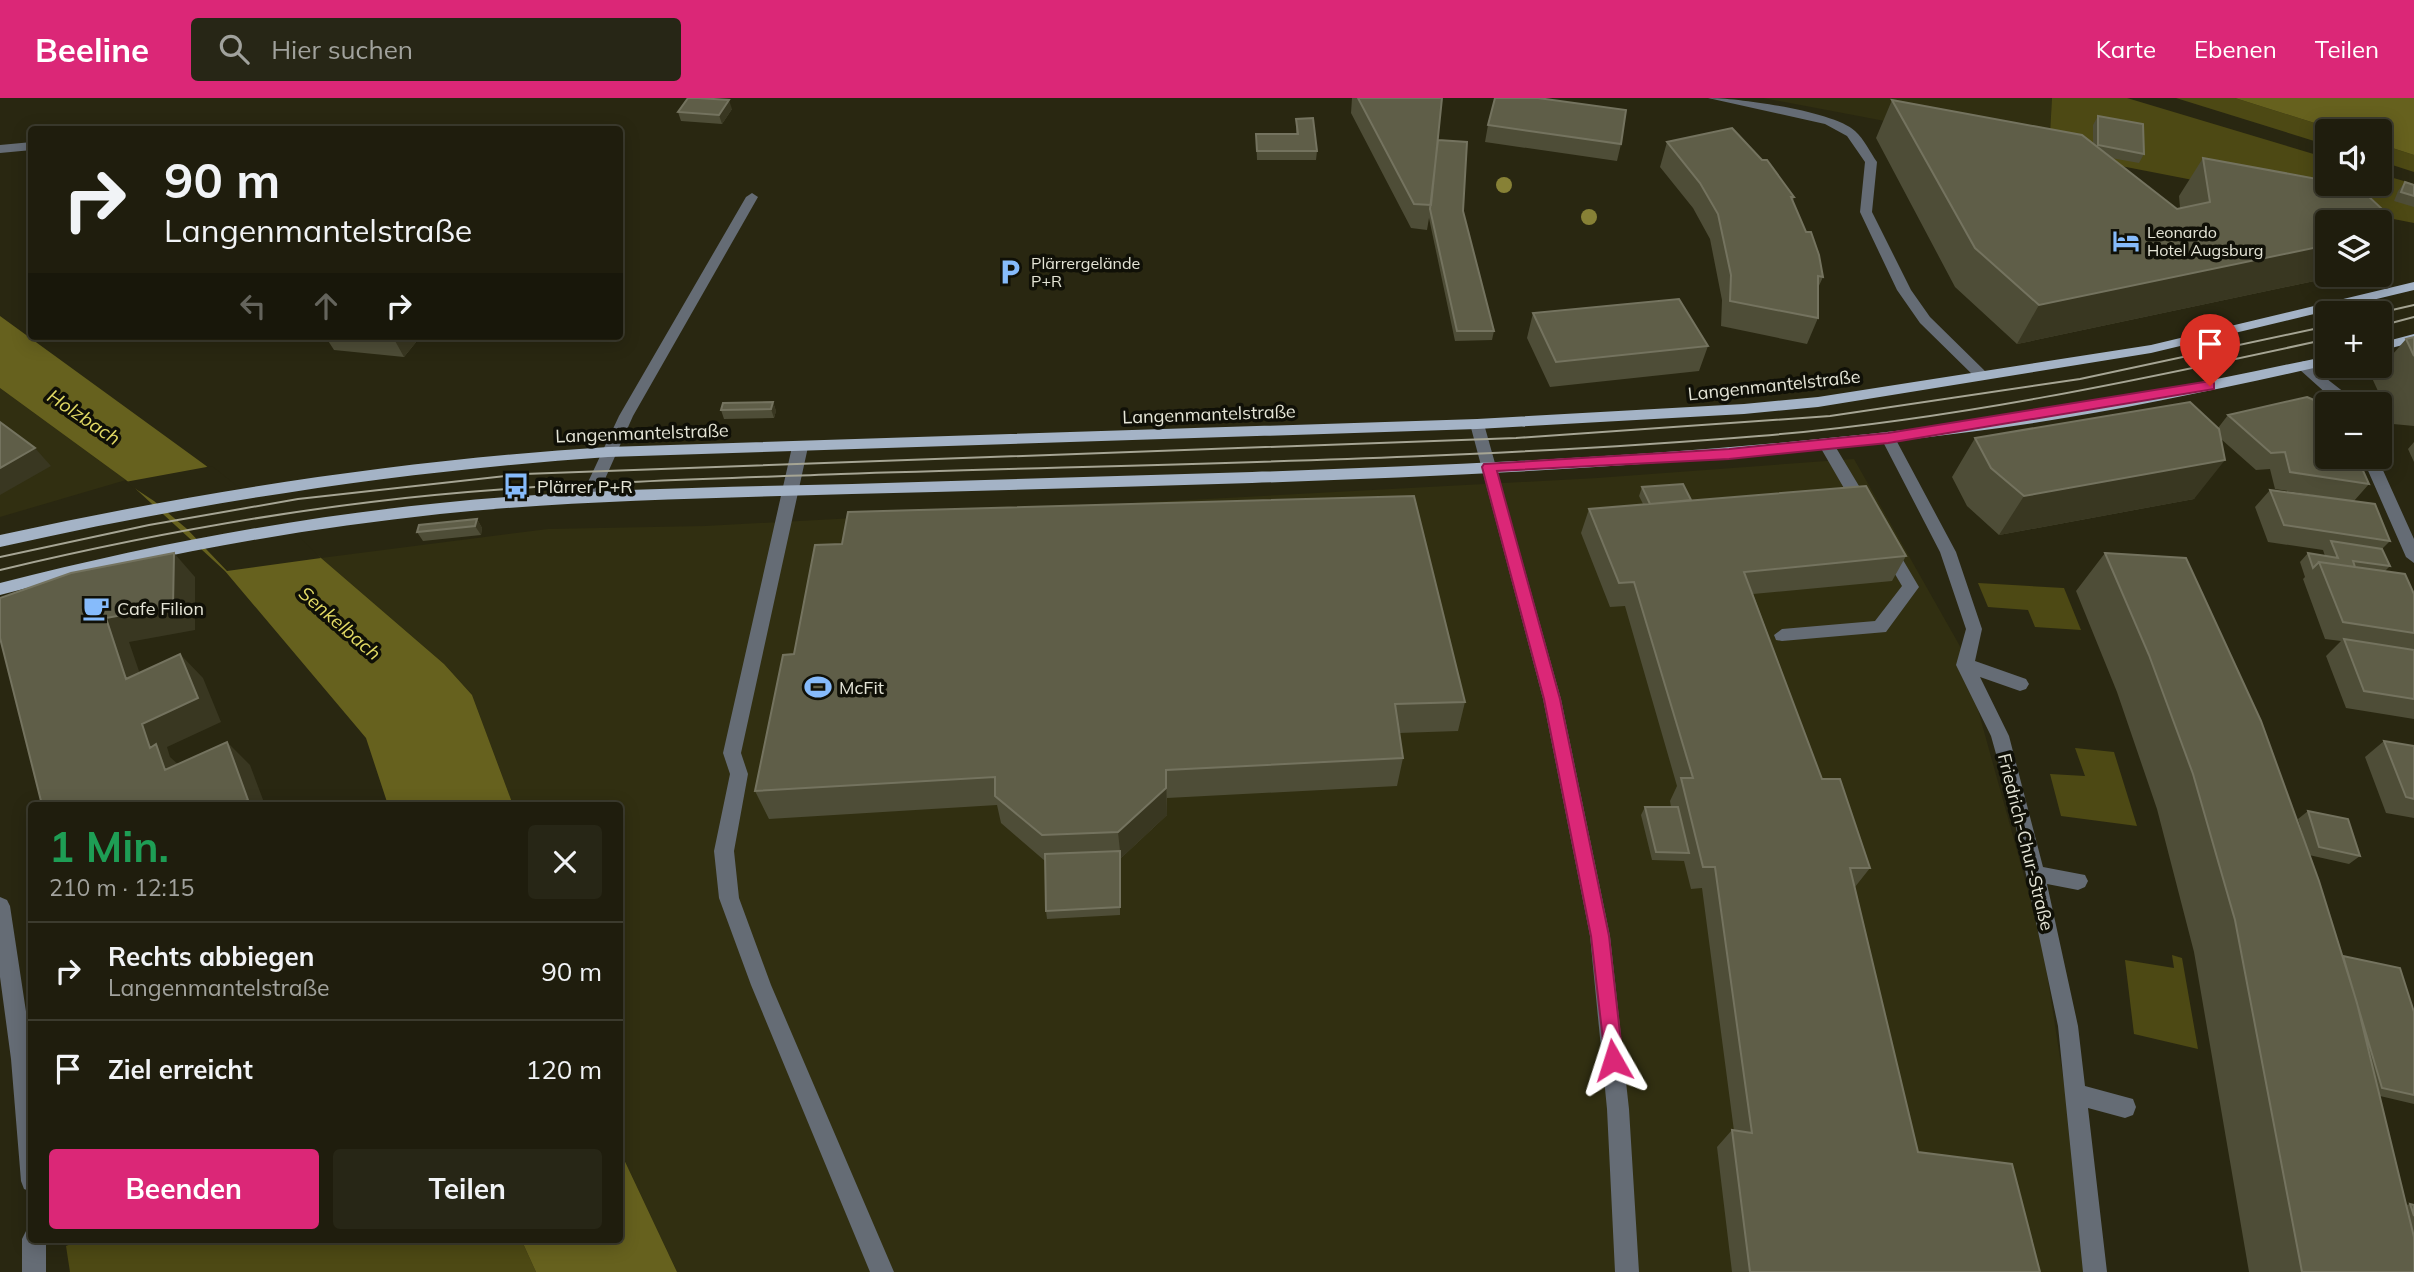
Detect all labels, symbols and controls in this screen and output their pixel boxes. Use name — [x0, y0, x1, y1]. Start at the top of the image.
search box — [191, 18, 681, 81]
text: Beeline — [35, 29, 149, 70]
icon: search — [215, 30, 253, 68]
text: Hier suchen — [271, 33, 413, 66]
text: Karte — [2096, 34, 2156, 64]
text: Ebenen — [2194, 34, 2277, 64]
text: Teilen — [2315, 34, 2379, 64]
map controls — [2315, 119, 2392, 469]
button: sound — [2315, 119, 2392, 196]
text: 90 m — [164, 149, 280, 210]
icon: right — [49, 154, 140, 245]
text: Langenmantelstraße — [164, 210, 472, 250]
button: layers — [2315, 210, 2392, 287]
place label: Leonardo Hotel Augsburg — [2147, 222, 2263, 260]
hotel icon: Leonardo Hotel Augsburg — [2111, 226, 2141, 256]
place label: Plärrergelände P+R — [1031, 253, 1140, 291]
parking icon: Plärrergelände P+R — [995, 257, 1025, 287]
icon: left — [234, 287, 272, 325]
icon: ahead — [307, 287, 345, 325]
icon: right — [380, 287, 418, 325]
button: + — [2315, 301, 2392, 378]
pin — [2180, 314, 2240, 386]
icon: arrive — [2191, 325, 2229, 363]
street label: Langenmantelstraße — [1687, 365, 1861, 405]
water label: Holzbach — [43, 384, 125, 450]
button: − — [2315, 392, 2392, 469]
street label: Langenmantelstraße — [1122, 399, 1296, 429]
street label: Langenmantelstraße — [555, 418, 729, 448]
bus stop icon: Plärrer P+R — [501, 471, 531, 501]
place label: Plärrer P+R — [537, 475, 633, 498]
water label: Senkelbach — [294, 581, 386, 665]
cafe icon: Cafe Filion — [81, 593, 111, 623]
place label: Cafe Filion — [117, 597, 204, 620]
sports icon: McFit — [803, 672, 833, 702]
place label: McFit — [839, 676, 884, 699]
street label: Friedrich-Chur-Straße — [1993, 751, 2059, 933]
text: 1 Min. — [49, 820, 169, 873]
button: close — [528, 825, 602, 899]
text: 210 m · 12:15 — [49, 873, 194, 902]
text: Rechts abbiegen — [108, 940, 314, 973]
icon: right — [49, 952, 87, 990]
text: 90 m — [541, 955, 602, 988]
text: Langenmantelstraße — [108, 973, 330, 1002]
position arrow — [1576, 1023, 1650, 1097]
icon: arrive — [49, 1050, 87, 1088]
text: Ziel erreicht — [108, 1053, 253, 1086]
text: 120 m — [526, 1053, 602, 1086]
button: Beenden — [49, 1149, 319, 1229]
button: Teilen — [333, 1149, 602, 1229]

